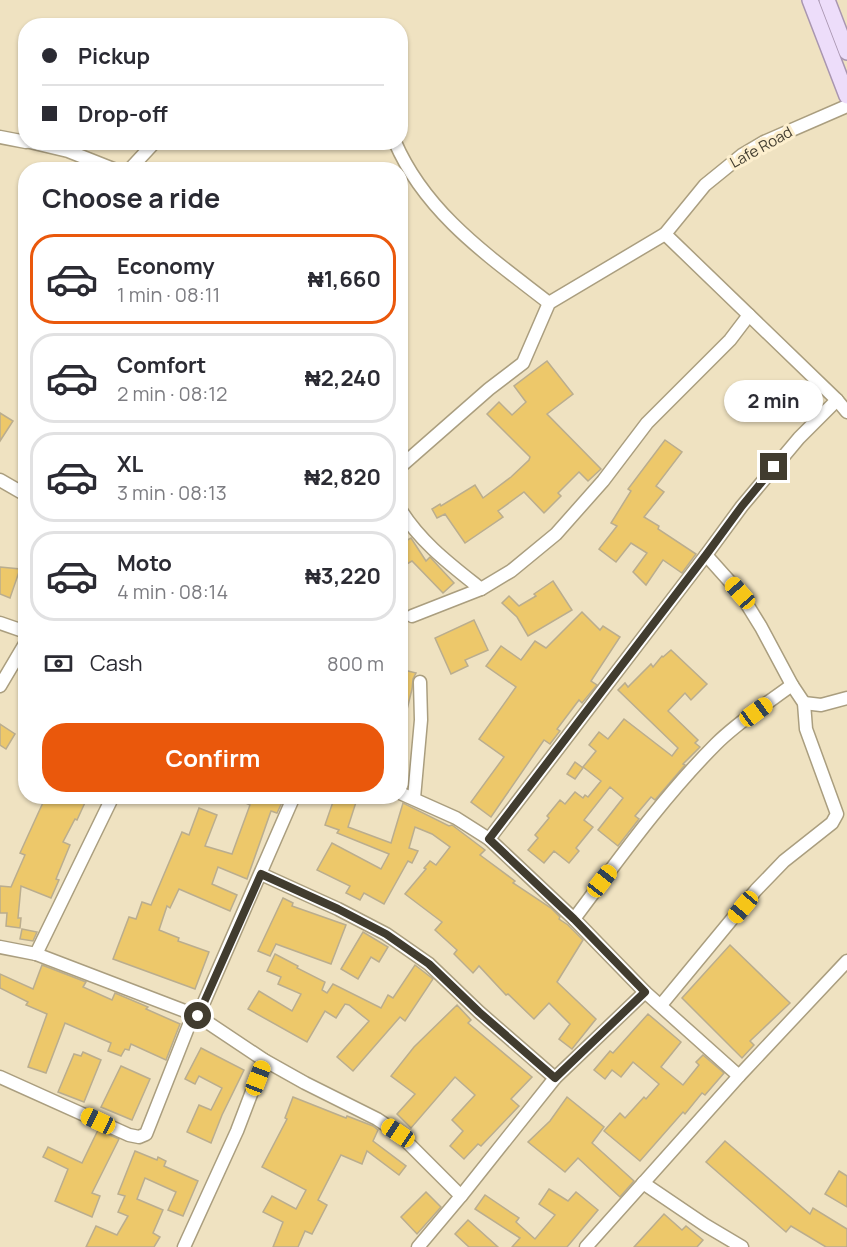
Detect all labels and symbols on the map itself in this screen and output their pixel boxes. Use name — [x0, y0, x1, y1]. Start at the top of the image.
street label: Lafe Road — [726, 121, 796, 173]
callout: 2 min — [724, 380, 824, 422]
route end — [760, 453, 787, 480]
car — [721, 574, 759, 612]
car — [736, 694, 776, 730]
car — [584, 861, 620, 901]
car — [725, 887, 761, 927]
route start — [184, 1002, 211, 1029]
car — [243, 1058, 273, 1098]
car — [78, 1105, 118, 1137]
car — [378, 1115, 418, 1151]

